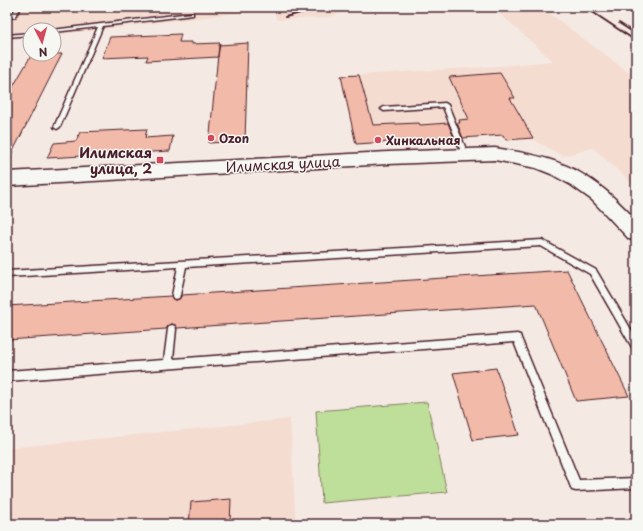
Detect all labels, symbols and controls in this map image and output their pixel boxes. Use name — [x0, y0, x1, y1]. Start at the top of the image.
north arrow — [22, 22, 62, 62]
text: N — [38, 44, 48, 61]
place label: Ozon — [219, 129, 249, 147]
place label: Хинкальная — [386, 131, 461, 149]
marker: Ozon — [206, 133, 216, 143]
marker: Хинкальная — [373, 135, 383, 145]
place label: Илимская улица, 2 — [79, 142, 152, 179]
street label: Илимская улица — [225, 151, 341, 177]
marker: Илимская улица, 2 — [155, 155, 165, 165]

